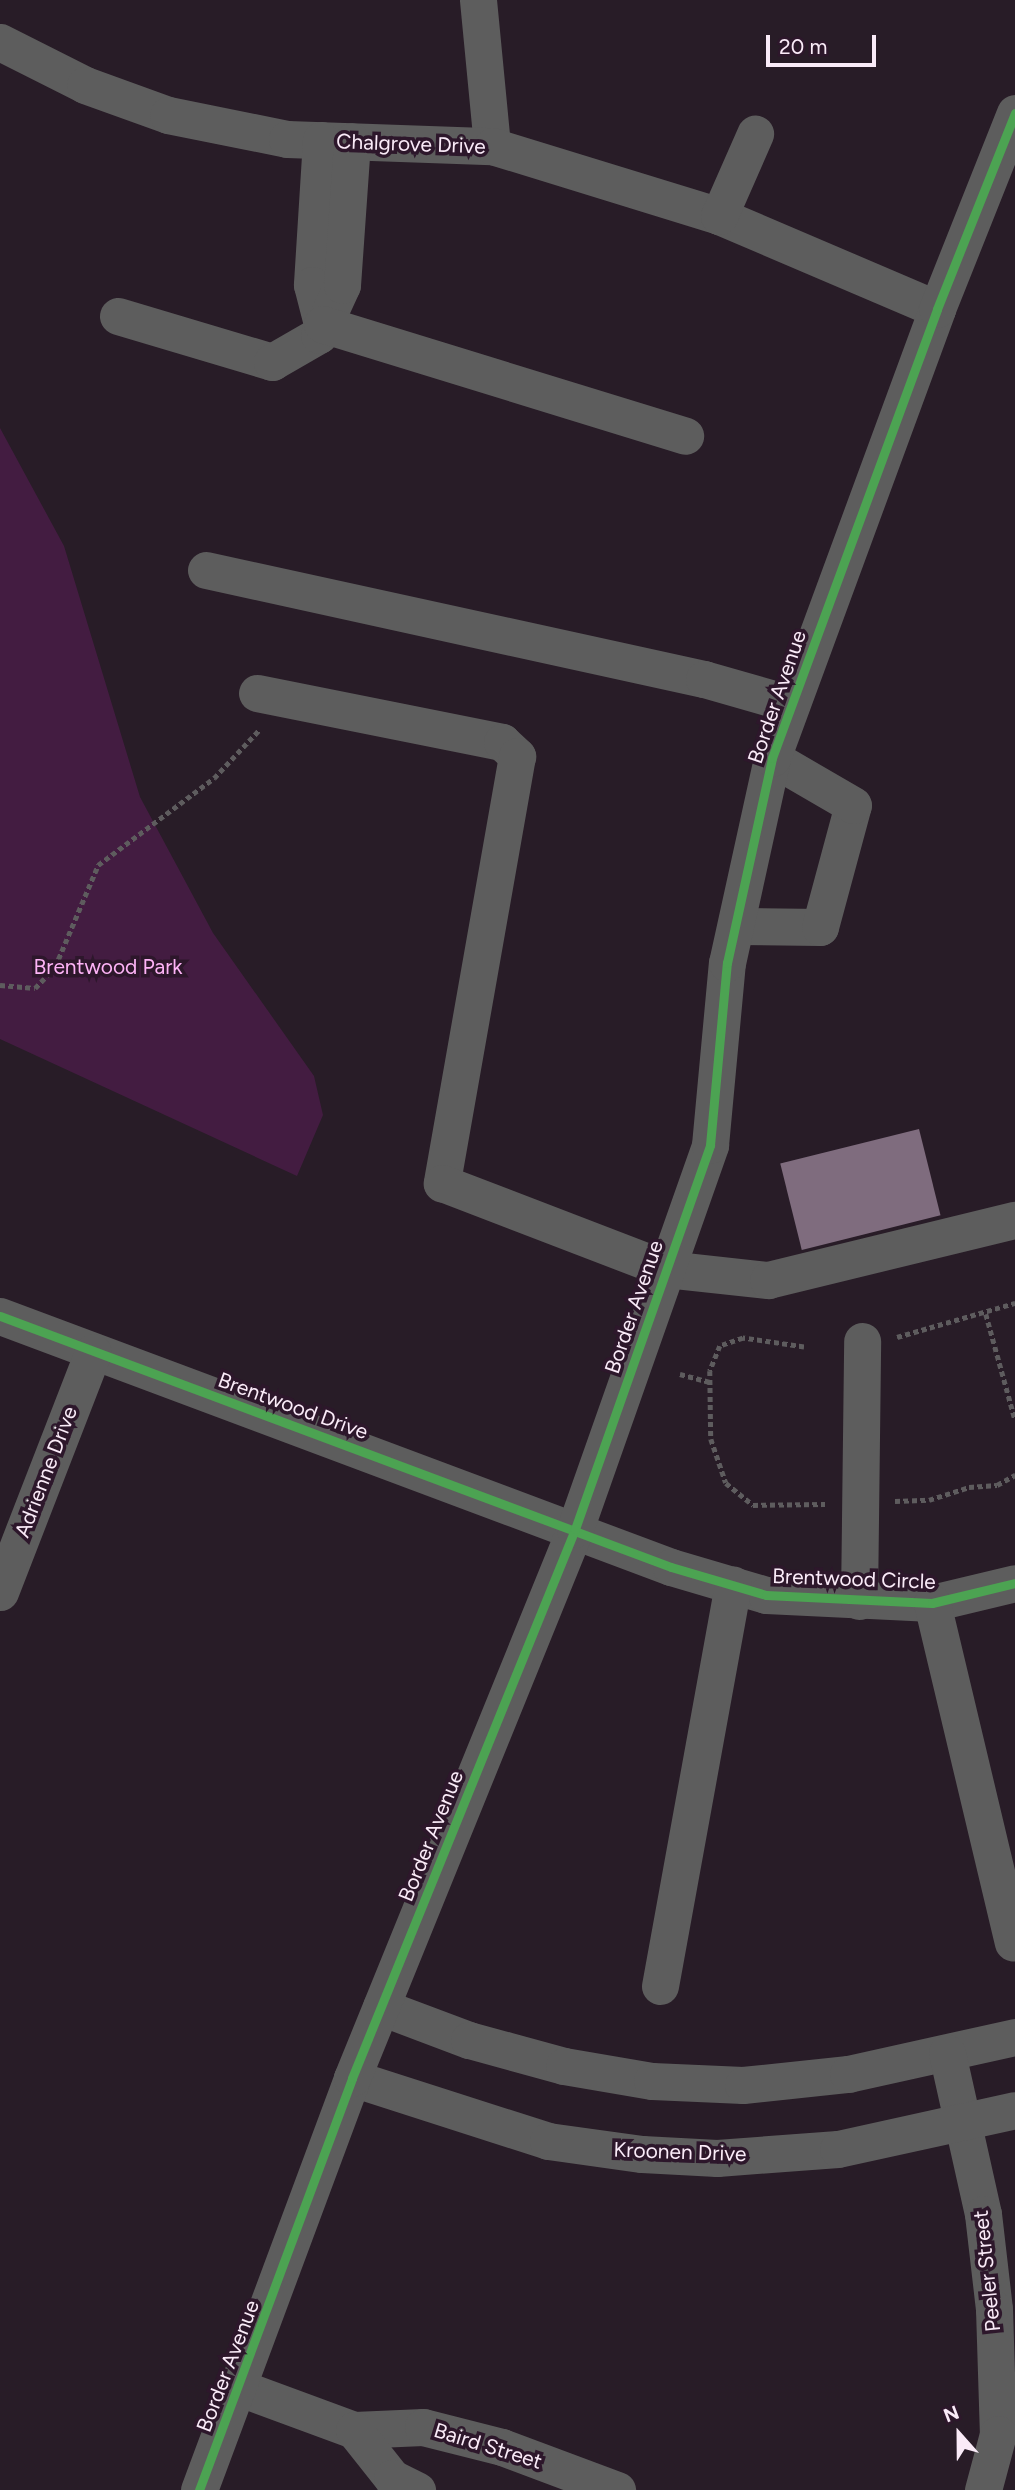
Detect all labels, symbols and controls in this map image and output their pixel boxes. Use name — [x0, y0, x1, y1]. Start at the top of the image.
scale bar — [770, 21, 880, 65]
text: 20 m — [779, 34, 827, 59]
street label: Chalgrove Drive — [336, 129, 486, 159]
street label: Border Avenue — [742, 627, 812, 767]
park label: Brentwood Park — [33, 954, 183, 980]
street label: Border Avenue — [599, 1237, 669, 1377]
street label: Brentwood Drive — [215, 1367, 371, 1445]
street label: Adrienne Drive — [9, 1403, 83, 1541]
street label: Brentwood Circle — [772, 1564, 936, 1594]
street label: Border Avenue — [393, 1767, 469, 1905]
street label: Kroonen Drive — [613, 2137, 747, 2167]
street label: Peeler Street — [968, 2209, 1006, 2333]
street label: Border Avenue — [191, 2297, 265, 2435]
north arrow — [924, 2399, 994, 2469]
text: N — [940, 2401, 962, 2427]
street label: Baird Street — [431, 2418, 545, 2474]

